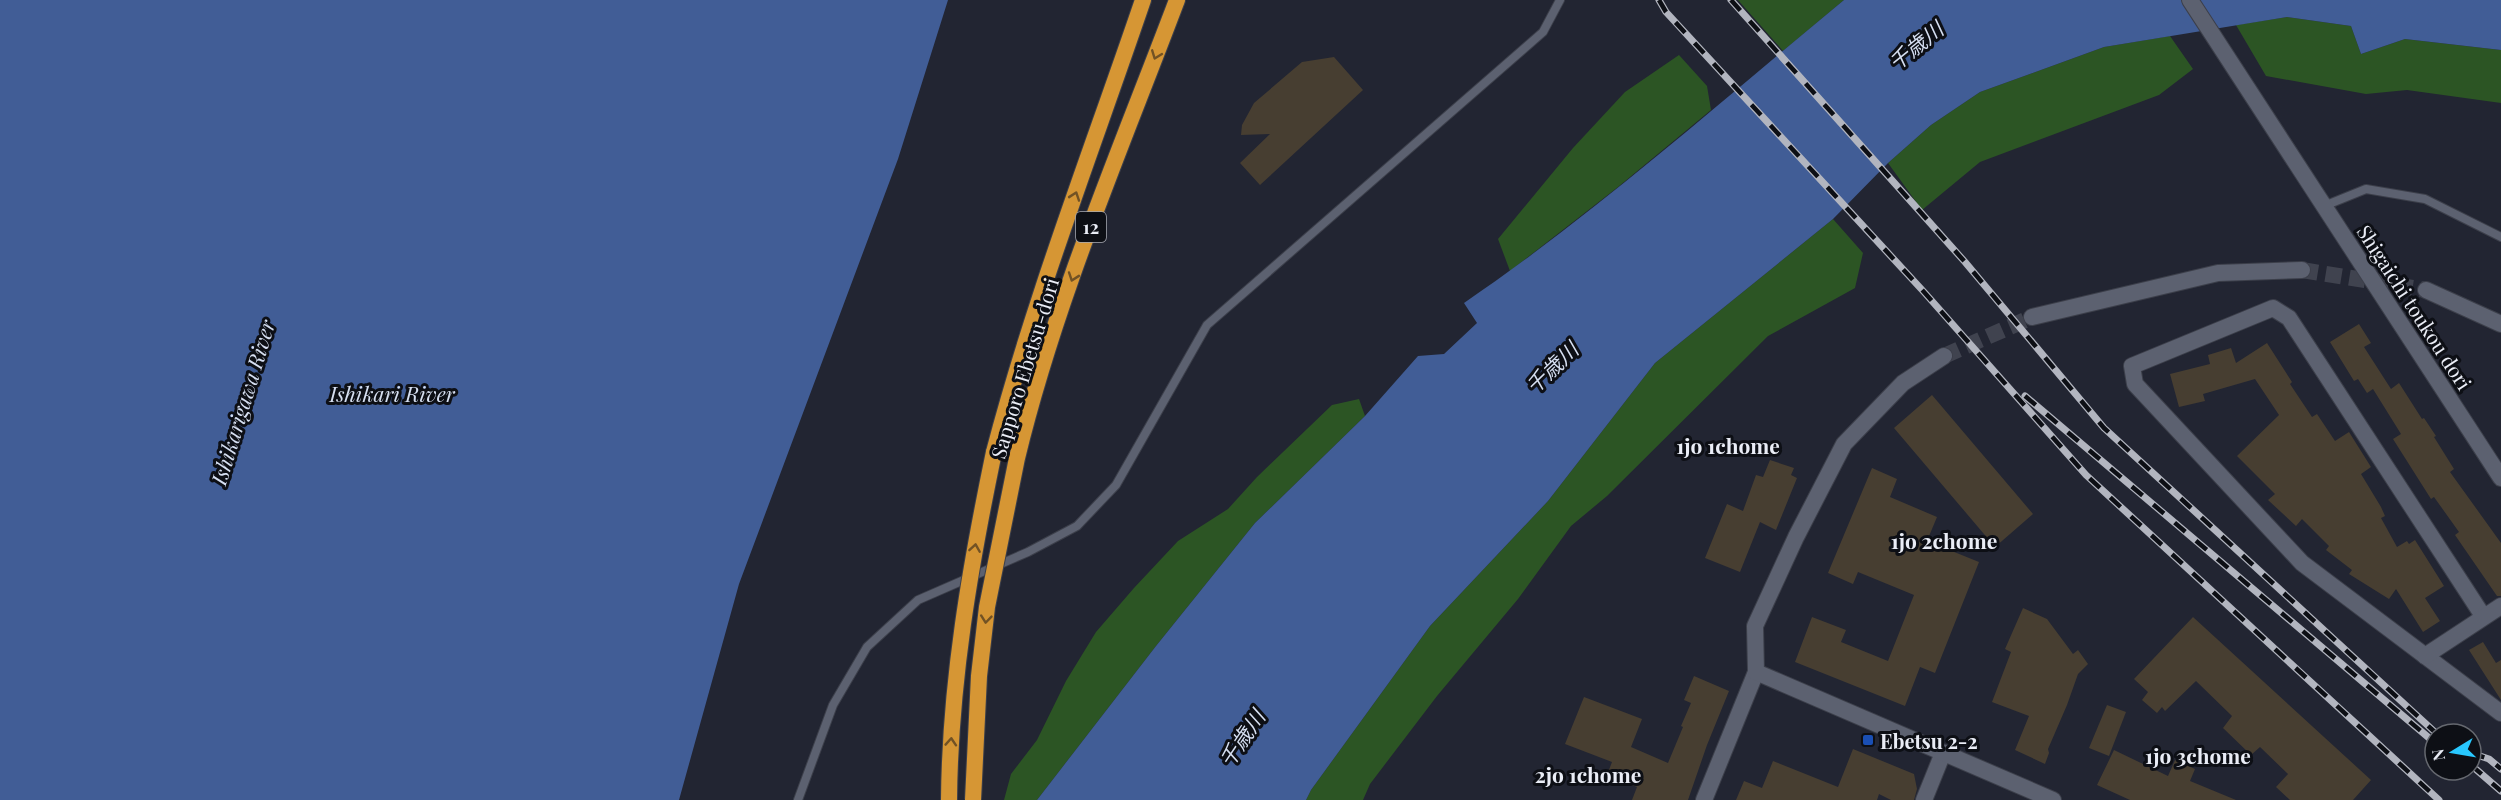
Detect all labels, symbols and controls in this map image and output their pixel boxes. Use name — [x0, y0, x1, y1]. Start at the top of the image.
water label: 千歳川 — [1882, 13, 1950, 76]
one-way arrow — [1151, 49, 1163, 60]
one-way arrow — [1068, 191, 1081, 202]
road number: 12 — [1076, 212, 1106, 242]
street label: Shigaichi toukou dori — [2351, 219, 2479, 395]
one-way arrow — [1067, 271, 1080, 282]
street label: Sapporo Ebetsu-dori — [984, 274, 1064, 462]
water label: Ishikarigawa River — [203, 315, 281, 489]
water label: 千歳川 — [1519, 334, 1585, 399]
water label: Ishikari River — [328, 379, 456, 407]
district label: 1jo 1chome — [1676, 431, 1780, 459]
district label: 1jo 2chome — [1891, 526, 1997, 554]
one-way arrow — [968, 544, 980, 553]
one-way arrow — [980, 614, 993, 623]
water label: 千歳川 — [1212, 702, 1271, 772]
north arrow — [2423, 722, 2483, 782]
place label: Ebetsu 2-2 — [1880, 727, 1978, 754]
marker: Ebetsu 2-2 — [1861, 733, 1875, 747]
one-way arrow — [944, 737, 957, 746]
district label: 1jo 3chome — [2145, 741, 2251, 769]
text: N — [2426, 747, 2449, 763]
district label: 2jo 1chome — [1535, 760, 1641, 788]

